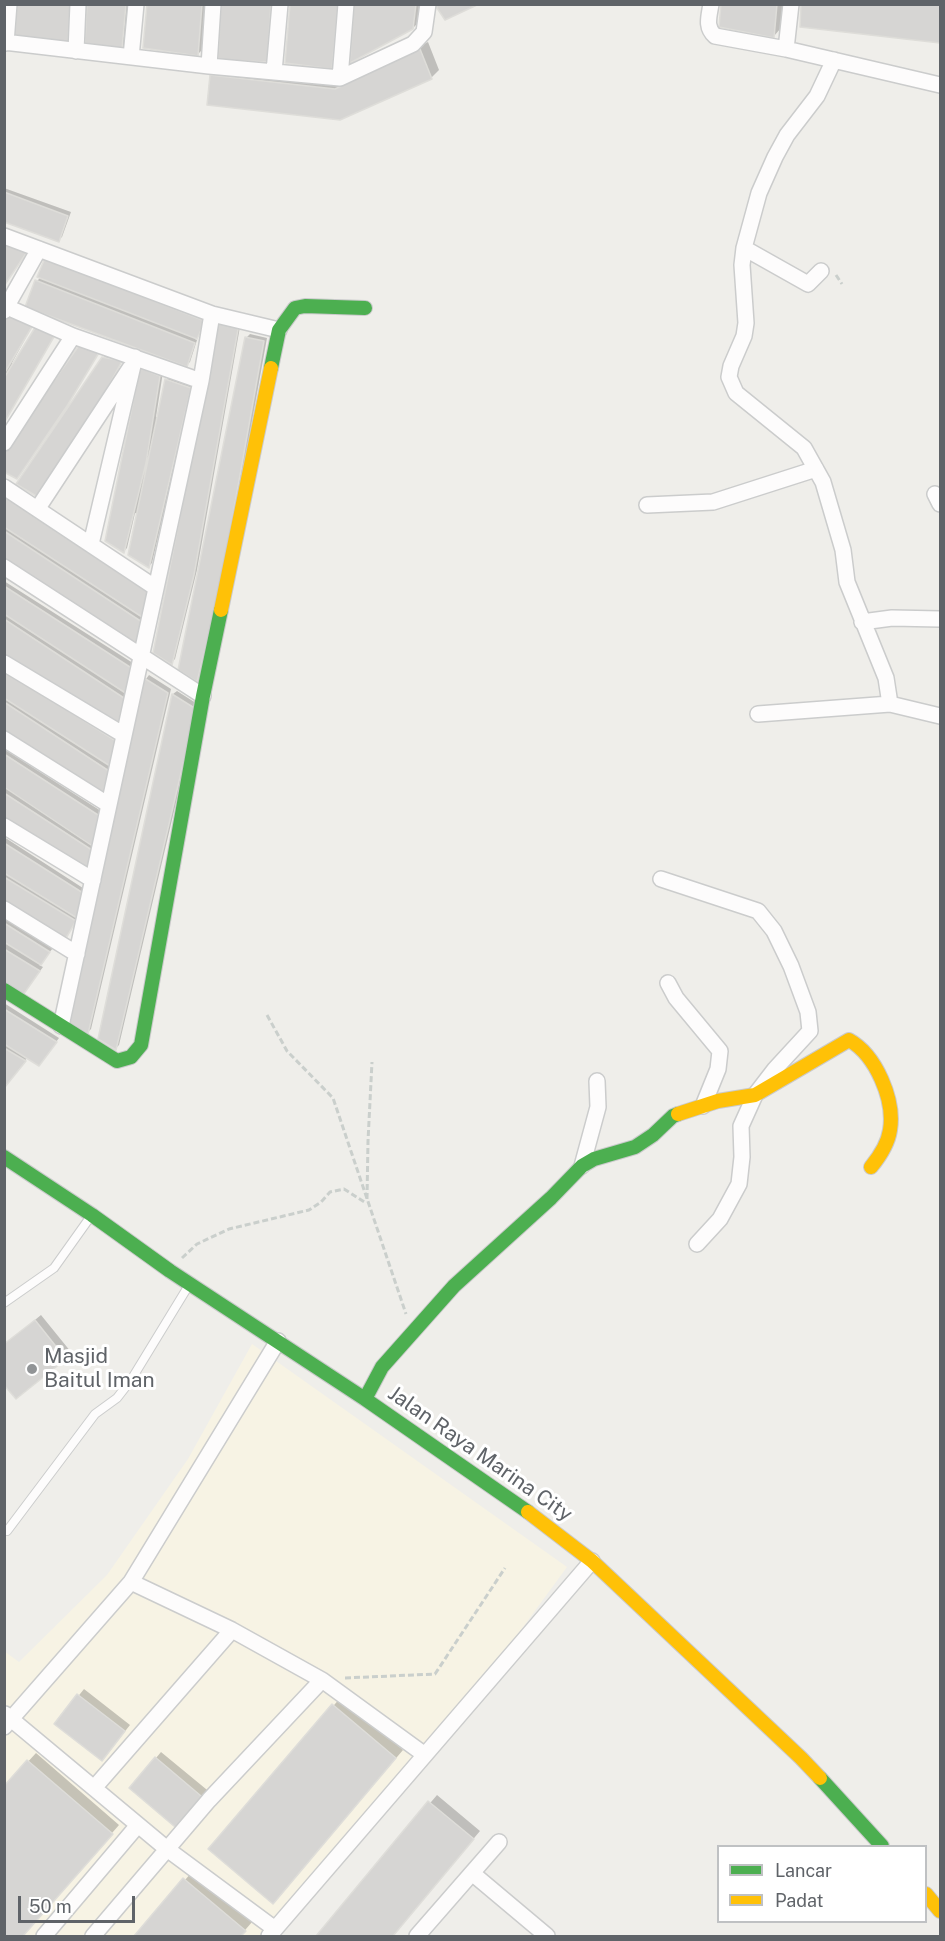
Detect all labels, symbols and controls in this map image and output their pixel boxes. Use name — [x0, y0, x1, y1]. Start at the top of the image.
place label: Masjid Baitul Iman — [44, 1344, 155, 1394]
marker: Masjid Baitul Iman — [25, 1362, 39, 1376]
street label: Jalan Raya Marina City — [383, 1381, 577, 1527]
legend — [717, 1845, 927, 1923]
text: Lancar — [775, 1860, 832, 1881]
scale bar — [21, 1884, 138, 1922]
text: Padat — [775, 1890, 824, 1911]
text: 50 m — [29, 1896, 72, 1917]

